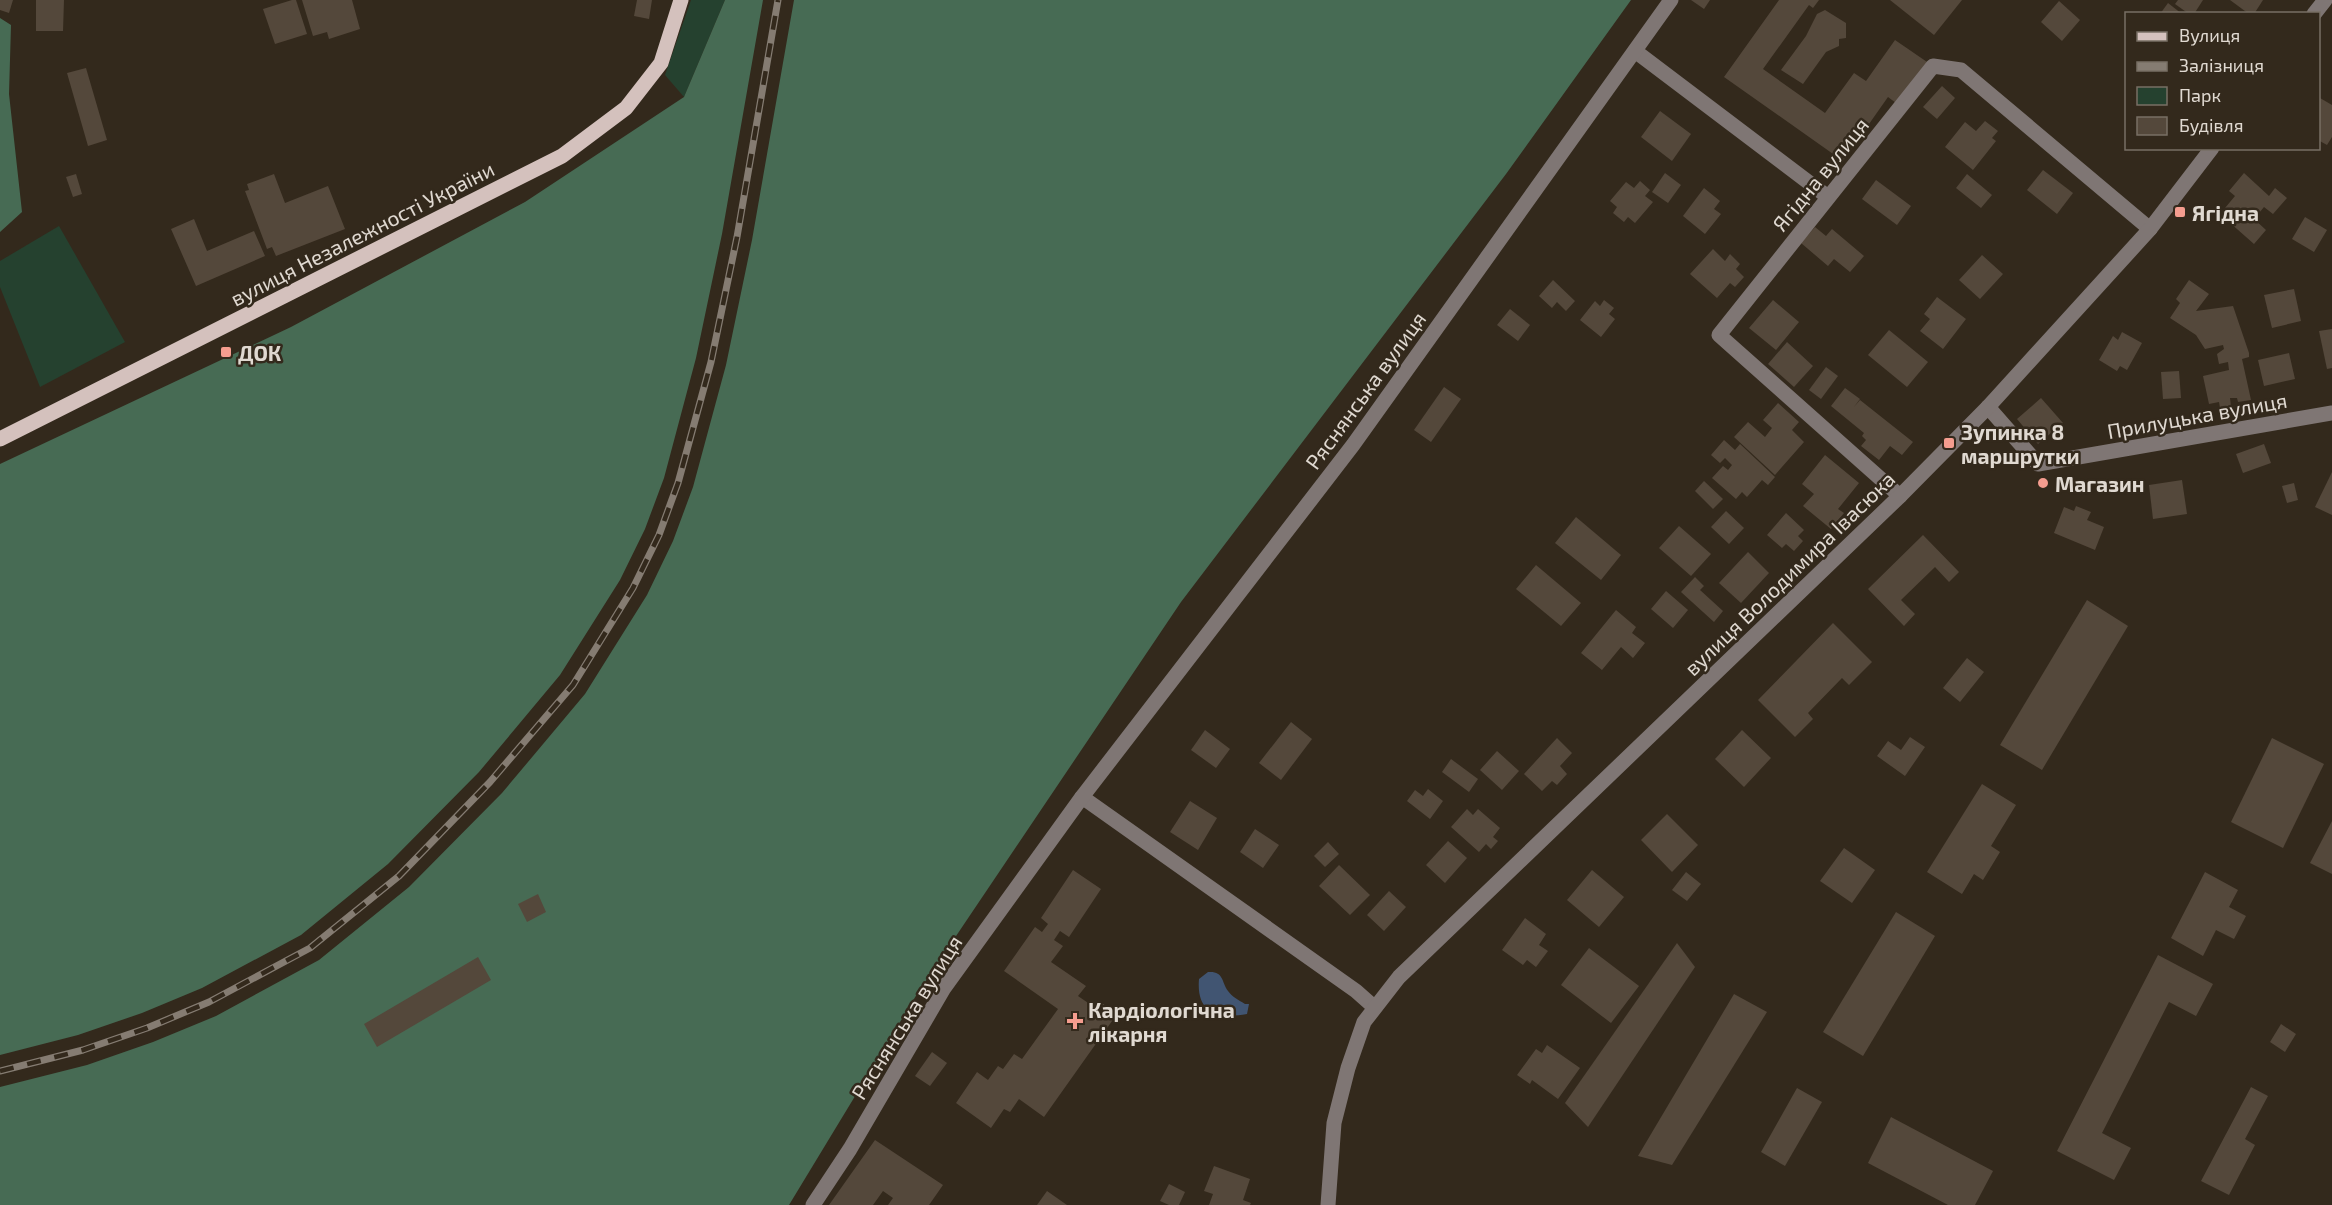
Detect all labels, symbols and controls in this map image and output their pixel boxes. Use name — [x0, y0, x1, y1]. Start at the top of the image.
legend — [2125, 12, 2320, 150]
text: Вулиця — [2179, 24, 2240, 46]
text: Залізниця — [2179, 54, 2264, 76]
text: Парк — [2179, 84, 2221, 106]
street label: Ягідна вулиця — [1767, 112, 1874, 236]
text: Будівля — [2179, 114, 2243, 136]
street label: вулиця Незалежності України — [226, 155, 498, 311]
place label: Ягідна — [2192, 200, 2259, 225]
marker: Ягідна — [2173, 205, 2187, 219]
street label: Ряснянська вулиця — [1299, 306, 1431, 474]
place label: ДОК — [238, 340, 282, 365]
marker: ДОК — [219, 345, 233, 359]
street label: Прилуцька вулиця — [2105, 387, 2289, 444]
place label: Зупинка 8 маршрутки — [1961, 419, 2080, 468]
marker: Зупинка 8 маршрутки — [1942, 436, 1956, 450]
street label: вулиця Володимира Івасюка — [1679, 466, 1900, 681]
place label: Магазин — [2055, 471, 2144, 496]
marker: Магазин — [2036, 476, 2050, 490]
street label: Ряснянська вулиця — [845, 930, 967, 1104]
place label: Кардіологічна лікарня — [1088, 997, 1235, 1046]
marker: Кардіологічна лікарня — [1066, 1012, 1084, 1030]

